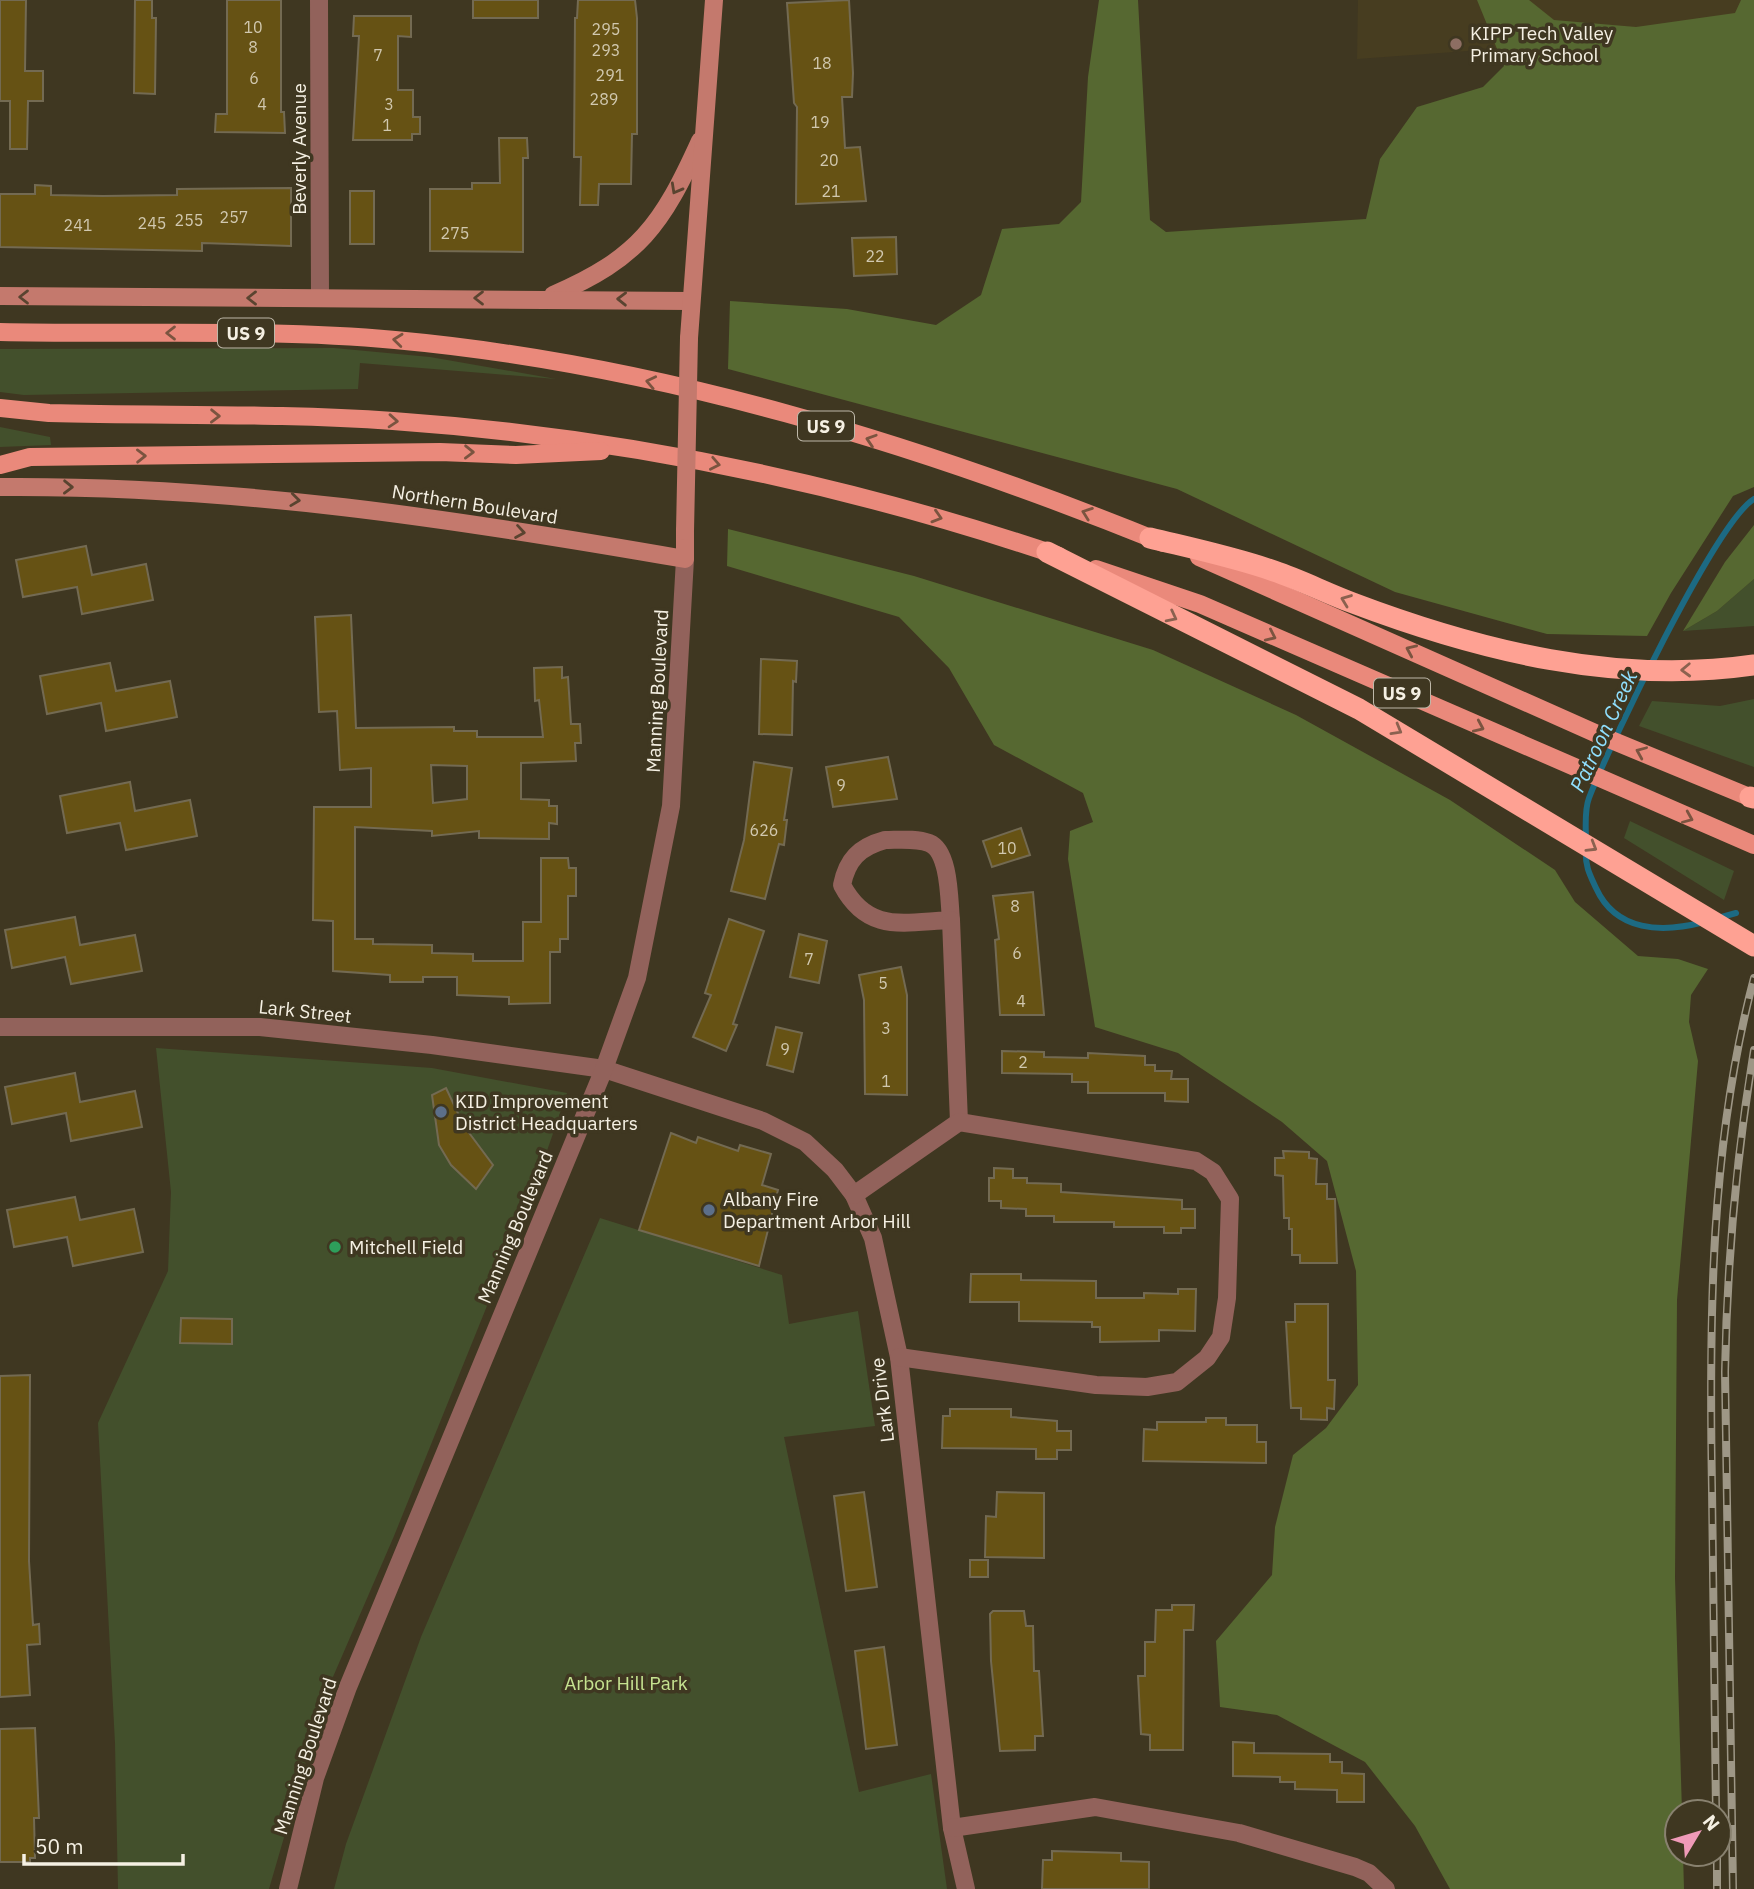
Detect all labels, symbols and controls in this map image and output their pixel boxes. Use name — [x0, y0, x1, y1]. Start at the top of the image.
house number: 10 — [243, 17, 263, 37]
house number: 295 — [592, 19, 620, 39]
place label: KIPP Tech Valley Primary School — [1470, 21, 1614, 67]
marker: KIPP Tech Valley Primary School — [1448, 36, 1464, 52]
house number: 8 — [248, 37, 258, 57]
house number: 293 — [592, 40, 620, 60]
house number: 7 — [373, 45, 383, 65]
house number: 18 — [812, 53, 832, 73]
house number: 291 — [596, 65, 624, 85]
house number: 6 — [249, 68, 259, 88]
street label: Beverly Avenue — [287, 83, 311, 215]
house number: 289 — [590, 89, 618, 109]
house number: 4 — [257, 94, 267, 114]
house number: 3 — [384, 94, 394, 114]
house number: 19 — [810, 112, 830, 132]
house number: 1 — [382, 115, 392, 135]
house number: 20 — [819, 150, 839, 170]
house number: 21 — [821, 181, 841, 201]
one-way arrow — [671, 182, 684, 195]
house number: 257 — [220, 207, 248, 227]
house number: 255 — [175, 210, 203, 230]
house number: 245 — [138, 213, 166, 233]
house number: 241 — [64, 215, 92, 235]
house number: 275 — [441, 223, 469, 243]
house number: 22 — [865, 246, 885, 266]
one-way arrow — [19, 289, 30, 304]
one-way arrow — [246, 290, 257, 306]
one-way arrow — [474, 290, 484, 306]
one-way arrow — [616, 291, 626, 307]
road number: US 9 — [218, 318, 274, 348]
one-way arrow — [165, 325, 176, 341]
one-way arrow — [392, 333, 404, 348]
one-way arrow — [645, 376, 657, 391]
one-way arrow — [210, 408, 221, 424]
road number: US 9 — [798, 412, 854, 440]
one-way arrow — [388, 413, 399, 428]
one-way arrow — [865, 434, 877, 449]
one-way arrow — [464, 444, 474, 460]
one-way arrow — [136, 448, 146, 464]
one-way arrow — [709, 455, 721, 470]
one-way arrow — [63, 479, 74, 495]
street label: Northern Boulevard — [390, 479, 560, 529]
one-way arrow — [289, 493, 301, 508]
one-way arrow — [930, 508, 942, 523]
one-way arrow — [1081, 508, 1093, 522]
one-way arrow — [515, 524, 526, 539]
one-way arrow — [1340, 594, 1352, 608]
one-way arrow — [1165, 608, 1178, 622]
street label: Manning Boulevard — [641, 609, 673, 773]
one-way arrow — [1264, 628, 1276, 642]
one-way arrow — [1405, 644, 1418, 658]
one-way arrow — [1680, 663, 1691, 678]
water label: Patroon Creek — [1563, 665, 1644, 796]
road number: US 9 — [1374, 678, 1430, 708]
one-way arrow — [1472, 719, 1484, 733]
one-way arrow — [1390, 722, 1403, 735]
one-way arrow — [1636, 746, 1648, 760]
house number: 9 — [836, 775, 846, 795]
one-way arrow — [1681, 810, 1693, 824]
house number: 626 — [750, 820, 778, 840]
house number: 10 — [997, 838, 1017, 858]
one-way arrow — [1585, 839, 1598, 852]
house number: 8 — [1010, 896, 1020, 916]
house number: 6 — [1012, 943, 1022, 963]
house number: 7 — [804, 949, 814, 969]
house number: 5 — [878, 973, 888, 993]
house number: 4 — [1016, 991, 1026, 1011]
street label: Lark Street — [257, 994, 353, 1028]
house number: 3 — [881, 1018, 891, 1038]
house number: 9 — [780, 1039, 790, 1059]
house number: 2 — [1018, 1052, 1028, 1072]
house number: 1 — [881, 1071, 891, 1091]
place label: KID Improvement District Headquarters — [455, 1089, 638, 1135]
marker: KID Improvement District Headquarters — [433, 1104, 449, 1120]
street label: Manning Boulevard — [472, 1147, 558, 1307]
place label: Albany Fire Department Arbor Hill — [723, 1187, 911, 1233]
marker: Albany Fire Department Arbor Hill — [701, 1202, 717, 1218]
place label: Mitchell Field — [349, 1235, 463, 1259]
marker: Mitchell Field — [327, 1239, 343, 1255]
street label: Lark Drive — [865, 1356, 899, 1444]
park label: Arbor Hill Park — [564, 1671, 688, 1695]
street label: Manning Boulevard — [268, 1674, 342, 1838]
north arrow — [1663, 1798, 1733, 1868]
text: N — [1698, 1810, 1725, 1835]
scale bar — [24, 1822, 184, 1866]
text: 50 m — [35, 1832, 84, 1860]

